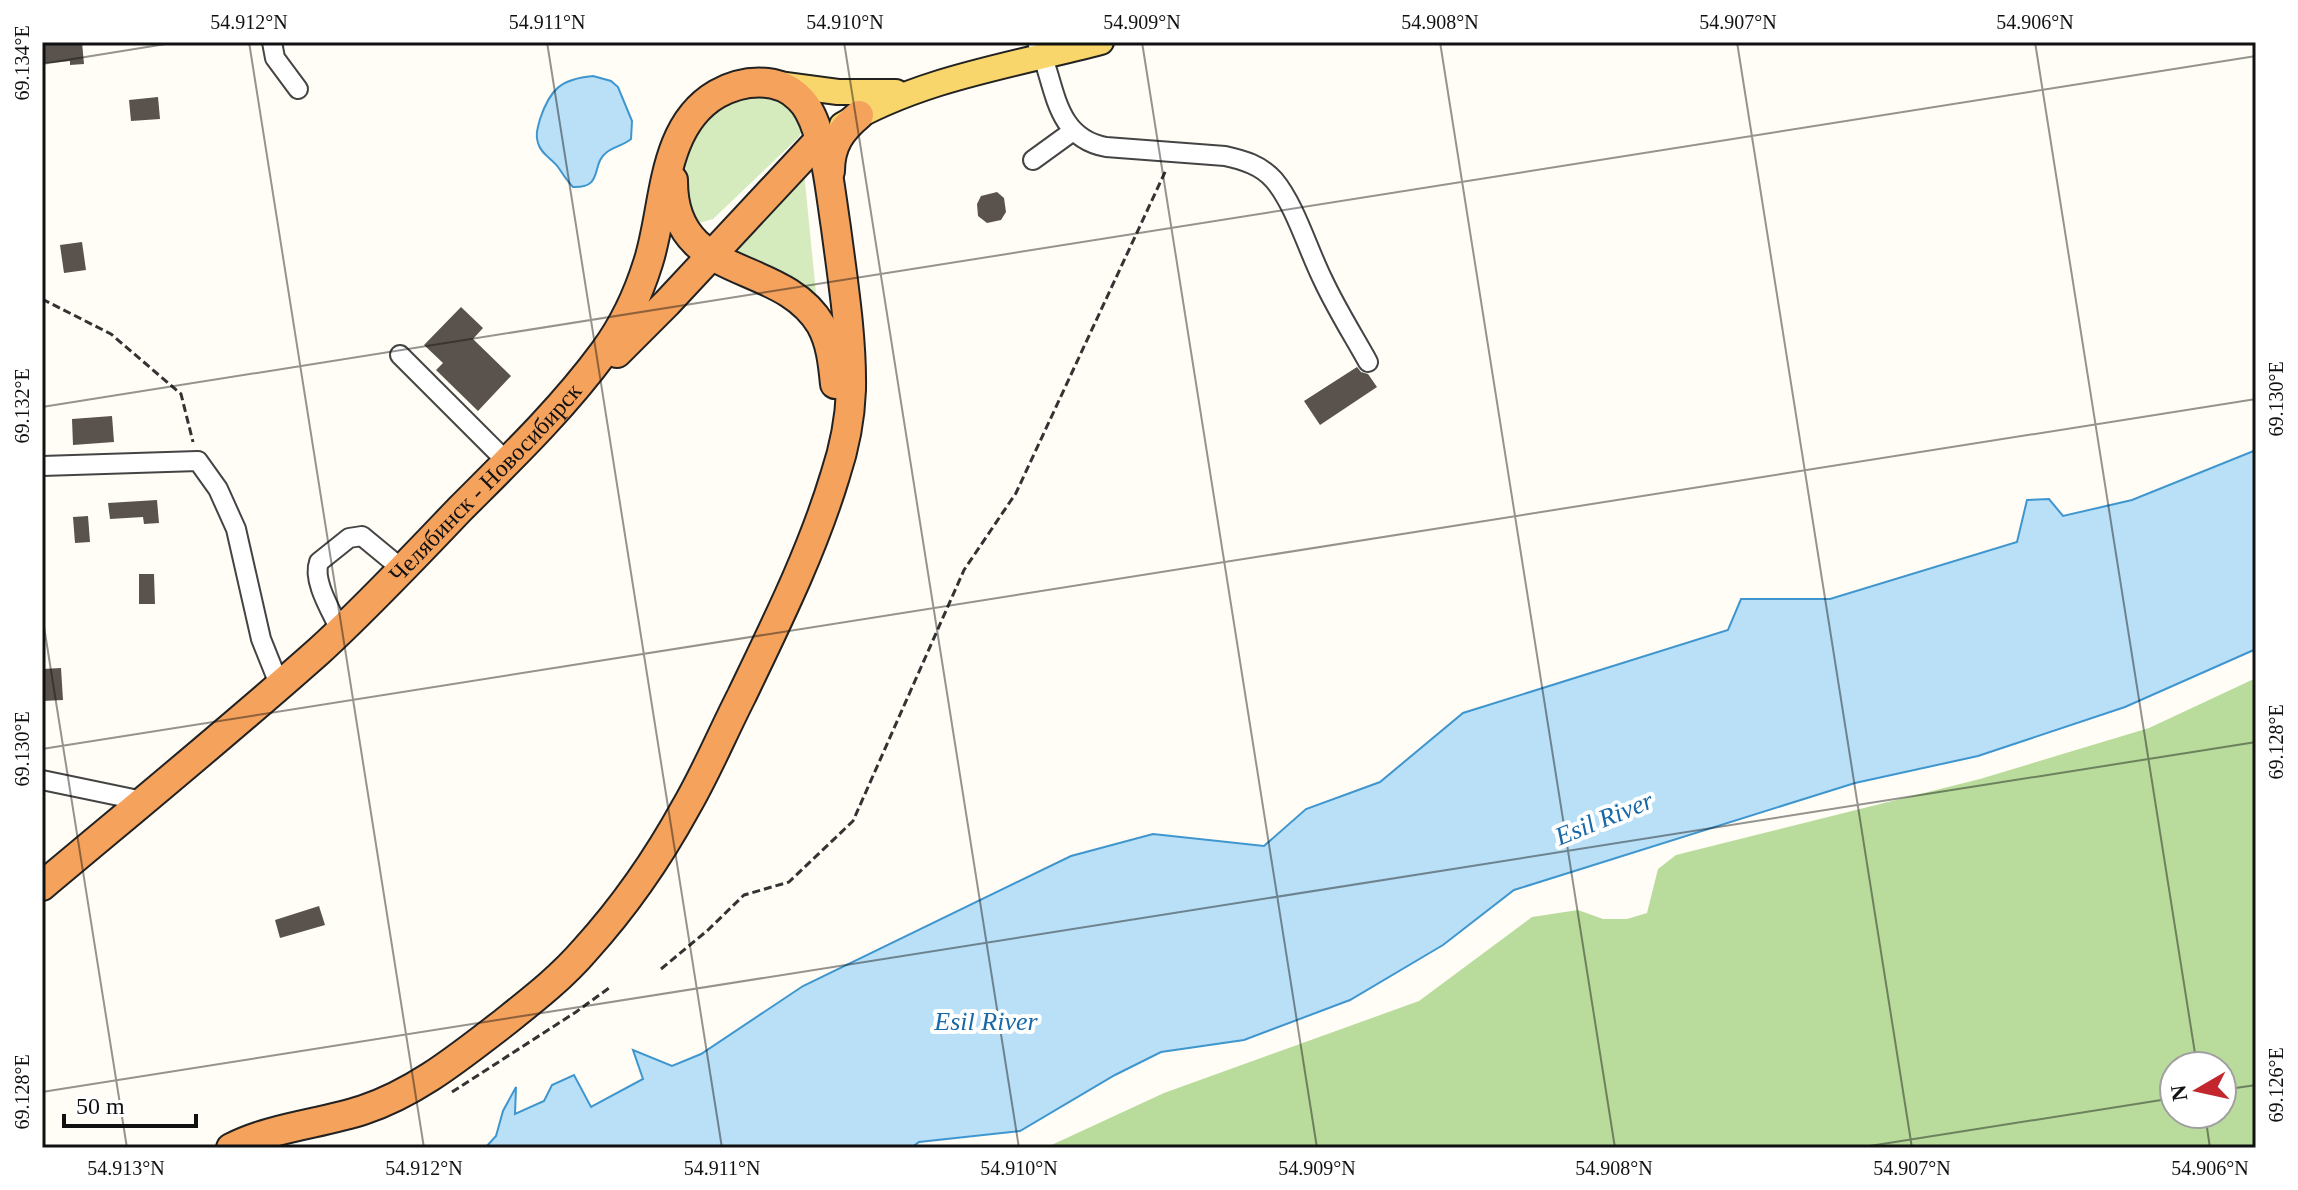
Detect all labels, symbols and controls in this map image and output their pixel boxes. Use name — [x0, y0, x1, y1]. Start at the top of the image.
text: 54.912°N — [210, 11, 288, 33]
text: 54.911°N — [509, 11, 585, 33]
text: 54.910°N — [806, 11, 884, 33]
text: 54.909°N — [1103, 11, 1181, 33]
text: 54.908°N — [1401, 11, 1479, 33]
text: 54.907°N — [1699, 11, 1777, 33]
text: 54.906°N — [1996, 11, 2074, 33]
text: 69.134°E — [11, 25, 33, 101]
text: 69.130°E — [2265, 361, 2287, 437]
text: 69.132°E — [11, 368, 33, 444]
street label: Челябинск - Новосибирск — [384, 378, 587, 587]
text: 69.128°E — [2265, 704, 2287, 780]
text: 69.130°E — [11, 711, 33, 787]
water label: Esil River — [1550, 785, 1658, 852]
water label: Esil River — [933, 1007, 1039, 1036]
text: 69.126°E — [2265, 1047, 2287, 1123]
north arrow — [2158, 1050, 2238, 1130]
text: 69.128°E — [11, 1054, 33, 1130]
scale bar — [64, 1078, 196, 1128]
text: N — [2165, 1083, 2192, 1103]
text: 50 m — [76, 1093, 125, 1119]
text: 54.913°N — [87, 1157, 165, 1179]
text: 54.912°N — [385, 1157, 463, 1179]
text: 54.911°N — [684, 1157, 760, 1179]
text: 54.910°N — [980, 1157, 1058, 1179]
text: 54.909°N — [1278, 1157, 1356, 1179]
text: 54.908°N — [1575, 1157, 1653, 1179]
text: 54.907°N — [1873, 1157, 1951, 1179]
text: 54.906°N — [2171, 1157, 2249, 1179]

